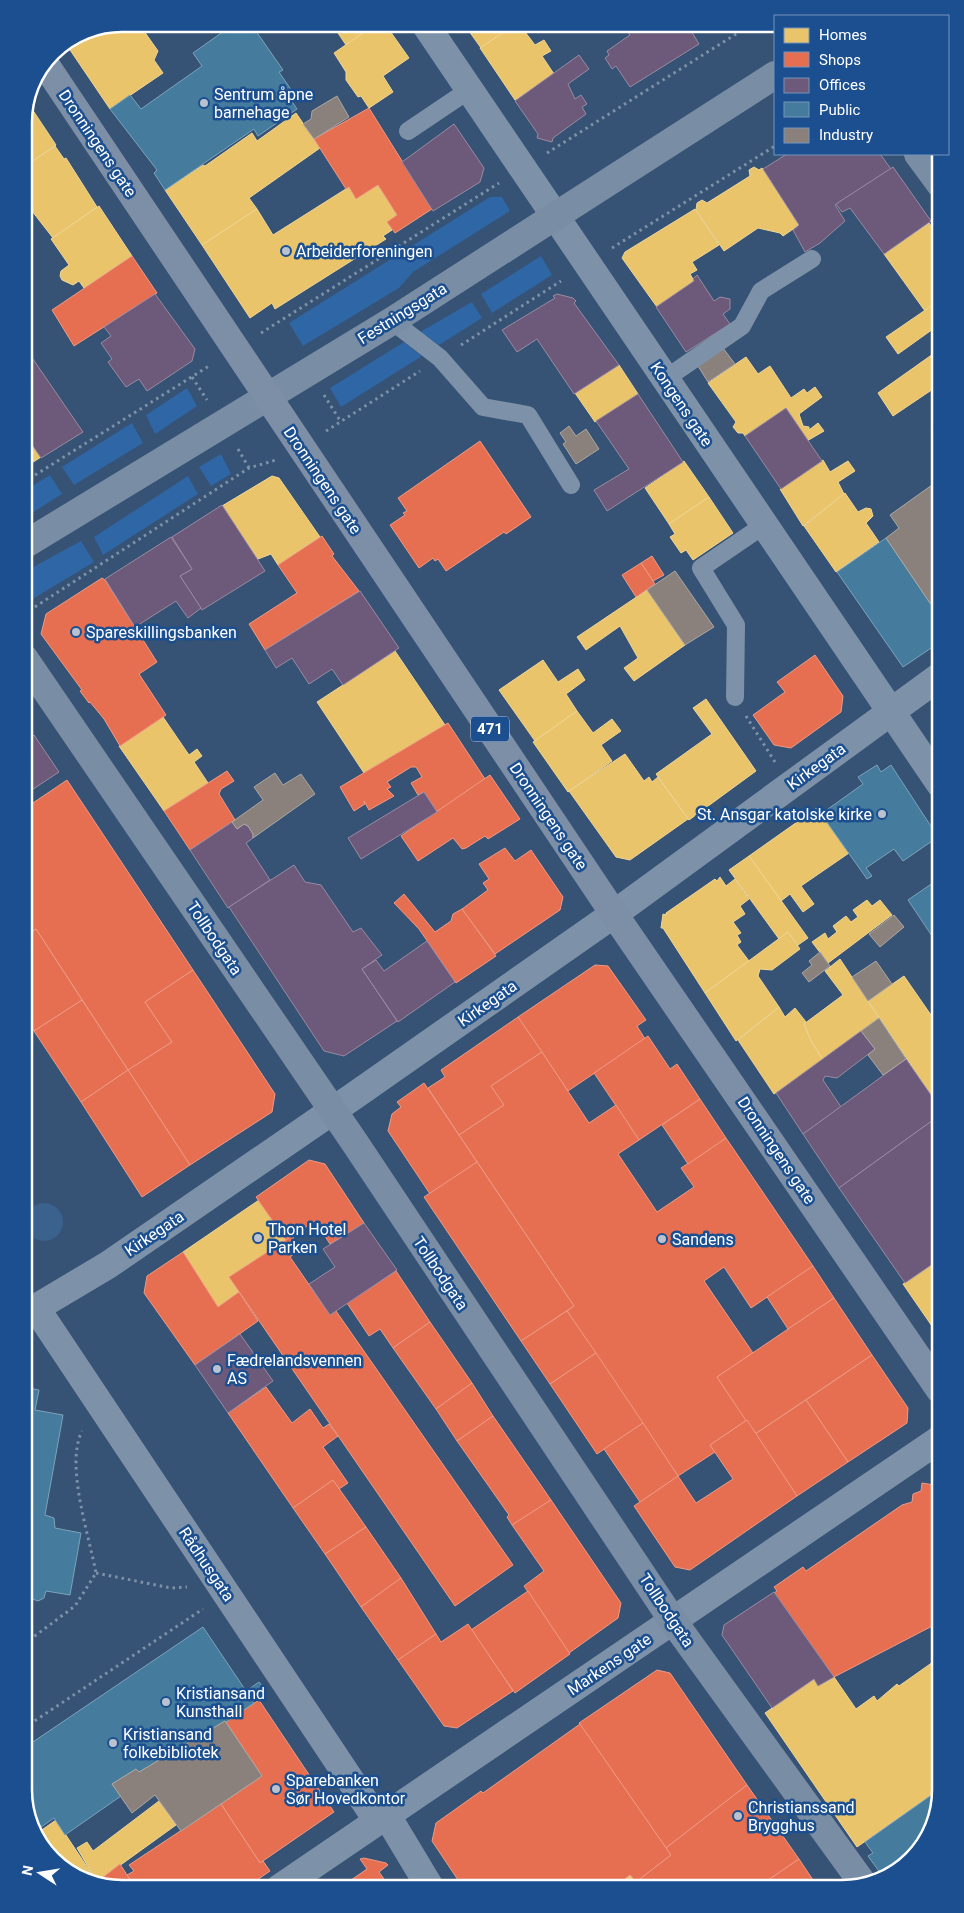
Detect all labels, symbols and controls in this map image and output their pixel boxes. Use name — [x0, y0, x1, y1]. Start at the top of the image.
legend — [774, 15, 949, 155]
text: Homes — [819, 26, 867, 44]
text: Shops — [819, 51, 861, 69]
text: Offices — [819, 76, 866, 94]
place label: Sentrum åpne barnehage — [214, 85, 313, 122]
street label: Dronningens gate — [55, 86, 140, 201]
marker: Sentrum åpne barnehage — [198, 97, 210, 109]
text: Public — [819, 101, 860, 119]
text: Industry — [819, 126, 873, 144]
place label: Arbeiderforeningen — [296, 242, 433, 261]
marker: Arbeiderforeningen — [280, 245, 292, 257]
street label: Festningsgata — [354, 279, 450, 348]
street label: Kongens gate — [646, 358, 717, 450]
street label: Dronningens gate — [280, 423, 365, 538]
place label: Spareskillingsbanken — [86, 623, 237, 642]
marker: Spareskillingsbanken — [70, 626, 82, 638]
road number: 471 — [471, 716, 509, 742]
street label: Kirkegata — [783, 739, 849, 794]
street label: Dronningens gate — [506, 759, 591, 874]
place label: St. Ansgar katolske kirke — [697, 805, 872, 824]
marker: St. Ansgar katolske kirke — [876, 808, 888, 820]
street label: Tollbodgata — [183, 898, 246, 979]
street label: Kirkegata — [454, 976, 520, 1031]
street label: Dronningens gate — [734, 1093, 819, 1208]
street label: Kirkegata — [121, 1207, 188, 1260]
place label: Thon Hotel Parken — [268, 1220, 346, 1257]
place label: Sandens — [672, 1230, 734, 1249]
marker: Thon Hotel Parken — [252, 1232, 264, 1244]
street label: Tollbodgata — [409, 1233, 472, 1314]
marker: Sandens — [656, 1233, 668, 1245]
place label: Fædrelandsvennen AS — [227, 1351, 362, 1388]
marker: Fædrelandsvennen AS — [211, 1363, 223, 1375]
street label: Rådhusgata — [175, 1524, 238, 1605]
street label: Tollbodgata — [635, 1570, 698, 1651]
street label: Markens gate — [564, 1629, 655, 1699]
place label: Kristiansand Kunsthall — [176, 1684, 265, 1721]
marker: Kristiansand Kunsthall — [160, 1696, 172, 1708]
place label: Kristiansand folkebibliotek — [123, 1725, 220, 1762]
marker: Kristiansand folkebibliotek — [107, 1737, 119, 1749]
place label: Sparebanken Sør Hovedkontor — [286, 1771, 406, 1808]
marker: Sparebanken Sør Hovedkontor — [270, 1783, 282, 1795]
place label: Christianssand Brygghus — [748, 1798, 855, 1835]
marker: Christianssand Brygghus — [732, 1810, 744, 1822]
north arrow — [15, 1848, 65, 1898]
text: N — [18, 1864, 36, 1877]

